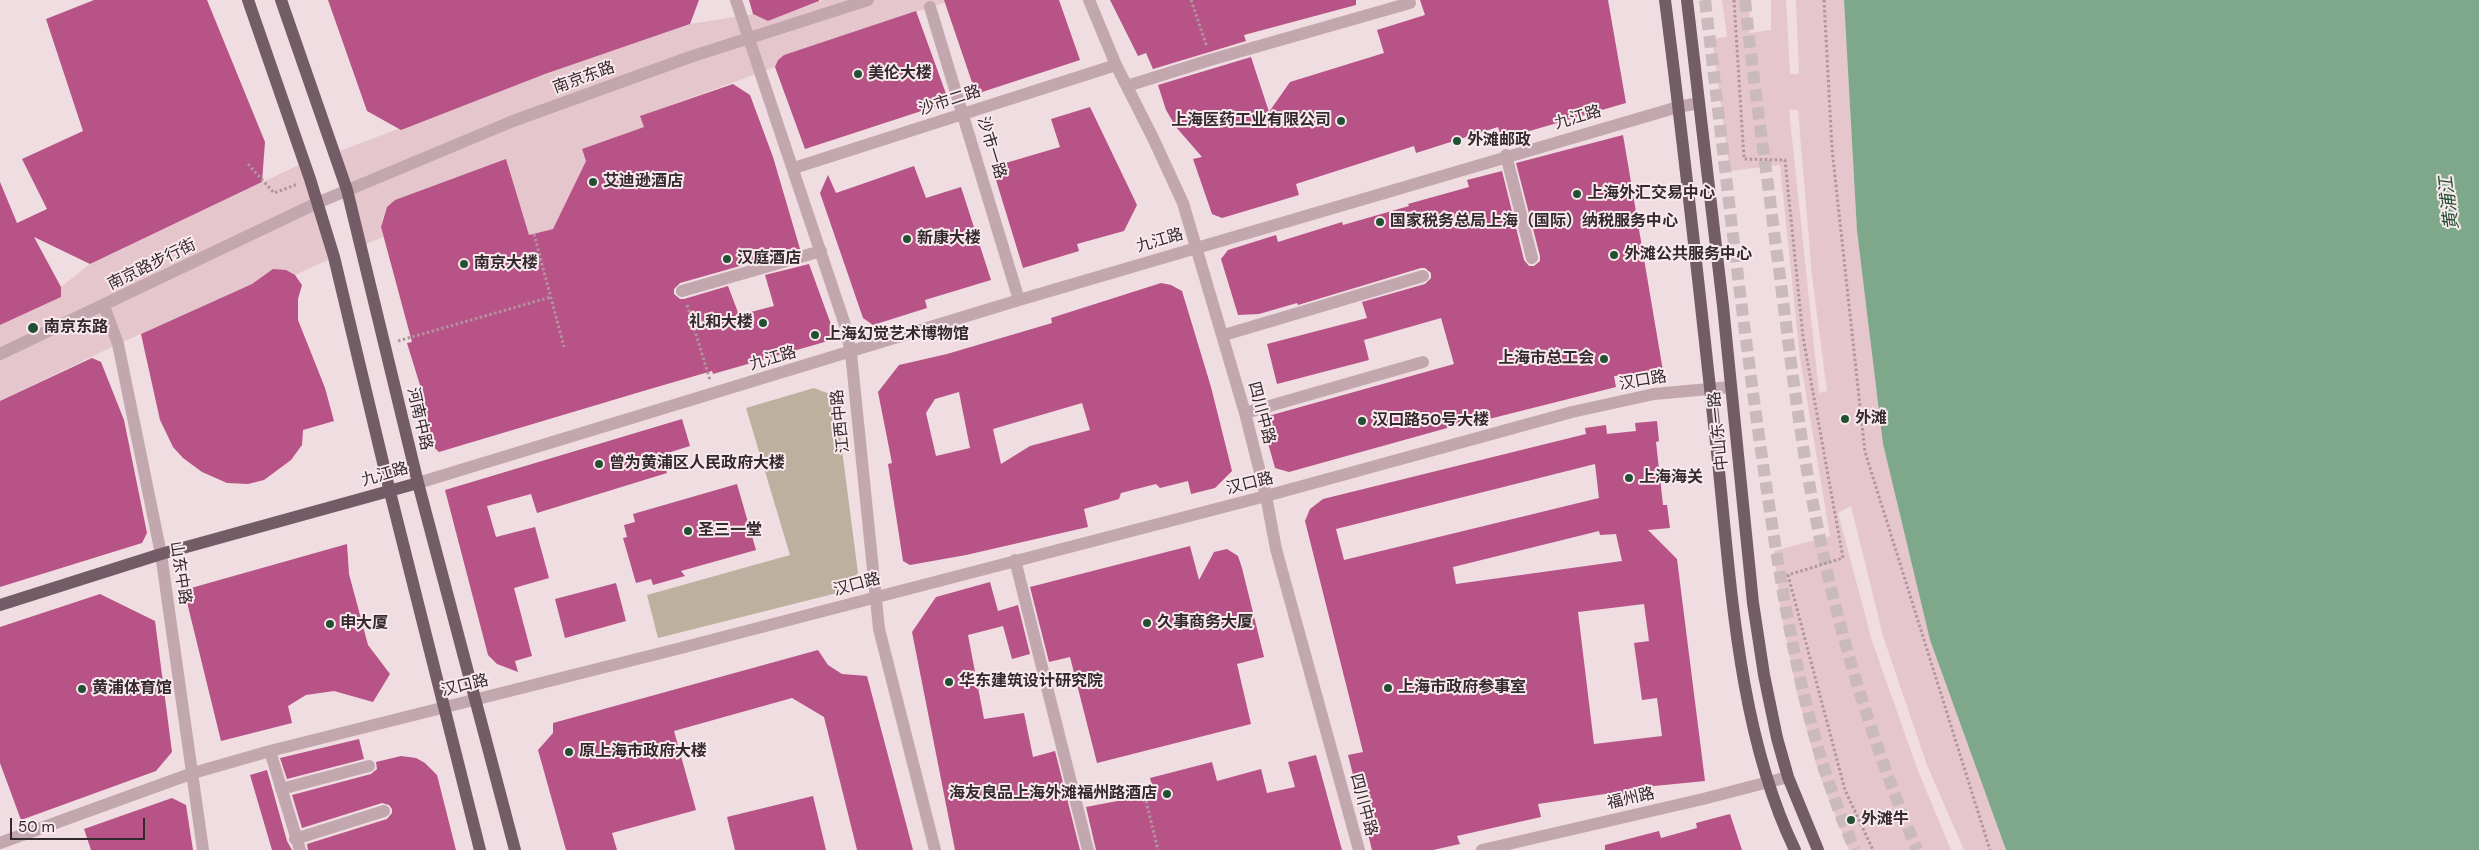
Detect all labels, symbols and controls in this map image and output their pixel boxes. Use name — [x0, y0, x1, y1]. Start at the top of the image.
street label: 南京东路 — [551, 58, 617, 98]
place label: 美伦大楼 — [868, 64, 932, 84]
marker: 美伦大楼 — [852, 68, 864, 80]
street label: 沙市二路 — [917, 82, 983, 120]
street label: 九江路 — [1552, 102, 1604, 134]
place label: 上海医药工业有限公司 — [1171, 111, 1331, 131]
street label: 沙市一路 — [972, 115, 1010, 181]
marker: 上海医药工业有限公司 — [1335, 115, 1347, 127]
place label: 外滩邮政 — [1467, 131, 1531, 151]
marker: 外滩邮政 — [1451, 135, 1463, 147]
place label: 艾迪逊酒店 — [603, 172, 683, 192]
water label: 黄浦江 — [2436, 175, 2464, 231]
marker: 艾迪逊酒店 — [587, 176, 599, 188]
place label: 上海外汇交易中心 — [1587, 184, 1715, 204]
marker: 上海外汇交易中心 — [1571, 188, 1583, 200]
place label: 国家税务总局上海（国际）纳税服务中心 — [1390, 212, 1678, 232]
marker: 国家税务总局上海（国际）纳税服务中心 — [1374, 216, 1386, 228]
street label: 九江路 — [1134, 225, 1186, 257]
place label: 新康大楼 — [917, 229, 981, 249]
marker: 新康大楼 — [901, 233, 913, 245]
street label: 南京路步行街 — [105, 235, 199, 295]
place label: 外滩公共服务中心 — [1624, 245, 1752, 265]
place label: 汉庭酒店 — [737, 249, 801, 269]
marker: 外滩公共服务中心 — [1608, 249, 1620, 261]
marker: 汉庭酒店 — [721, 253, 733, 265]
place label: 南京大楼 — [474, 254, 538, 274]
marker: 南京大楼 — [458, 258, 470, 270]
place label: 礼和大楼 — [689, 313, 753, 333]
marker: 礼和大楼 — [757, 317, 769, 329]
place label: 南京东路 — [44, 318, 108, 338]
marker: 南京东路 — [26, 321, 40, 335]
place label: 上海幻觉艺术博物馆 — [825, 325, 969, 345]
marker: 上海幻觉艺术博物馆 — [809, 329, 821, 341]
street label: 九江路 — [747, 343, 799, 375]
place label: 上海市总工会 — [1498, 349, 1594, 369]
marker: 上海市总工会 — [1598, 353, 1610, 365]
street label: 汉口路 — [1618, 367, 1668, 395]
street label: 四川中路 — [1243, 380, 1279, 446]
street label: 河南中路 — [402, 386, 436, 452]
street label: 江西中路 — [828, 388, 854, 454]
street label: 中山东一路 — [1705, 390, 1733, 472]
place label: 外滩 — [1855, 409, 1887, 429]
place label: 汉口路50号大楼 — [1372, 411, 1489, 431]
marker: 外滩 — [1839, 413, 1851, 425]
marker: 汉口路50号大楼 — [1356, 415, 1368, 427]
place label: 曾为黄浦区人民政府大楼 — [609, 454, 785, 474]
marker: 曾为黄浦区人民政府大楼 — [593, 458, 605, 470]
street label: 九江路 — [359, 459, 411, 491]
place label: 上海海关 — [1639, 468, 1703, 488]
street label: 汉口路 — [1224, 469, 1276, 499]
marker: 上海海关 — [1623, 472, 1635, 484]
place label: 圣三一堂 — [698, 521, 762, 541]
marker: 圣三一堂 — [682, 525, 694, 537]
street label: 山东中路 — [166, 540, 194, 606]
street label: 汉口路 — [831, 570, 883, 600]
place label: 久事商务大厦 — [1157, 613, 1253, 633]
place label: 申大厦 — [340, 614, 388, 634]
marker: 久事商务大厦 — [1141, 617, 1153, 629]
marker: 申大厦 — [324, 618, 336, 630]
street label: 汉口路 — [439, 671, 491, 701]
place label: 华东建筑设计研究院 — [959, 672, 1103, 692]
marker: 华东建筑设计研究院 — [943, 676, 955, 688]
place label: 上海市政府参事室 — [1398, 678, 1526, 698]
place label: 黄浦体育馆 — [92, 679, 172, 699]
marker: 上海市政府参事室 — [1382, 682, 1394, 694]
marker: 黄浦体育馆 — [76, 683, 88, 695]
place label: 原上海市政府大楼 — [579, 742, 707, 762]
marker: 原上海市政府大楼 — [563, 746, 575, 758]
street label: 四川中路 — [1345, 772, 1381, 838]
place label: 海友良品上海外滩福州路酒店 — [949, 784, 1157, 804]
street label: 福州路 — [1605, 784, 1657, 814]
marker: 海友良品上海外滩福州路酒店 — [1161, 788, 1173, 800]
scale bar — [12, 808, 148, 840]
place label: 外滩牛 — [1861, 810, 1909, 830]
marker: 外滩牛 — [1845, 814, 1857, 826]
text: 50 m — [18, 817, 55, 837]

